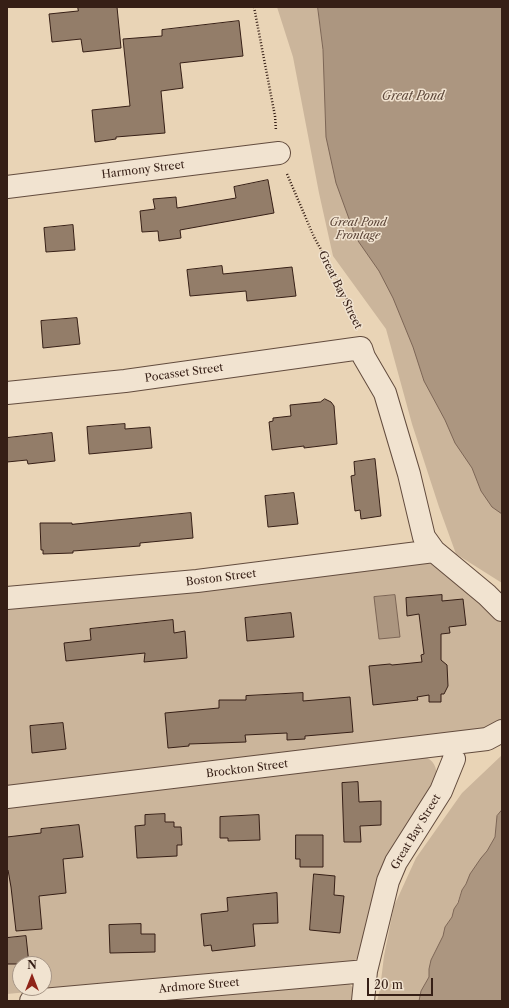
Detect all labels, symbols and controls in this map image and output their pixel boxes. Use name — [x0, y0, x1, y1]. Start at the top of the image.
water label: Great Pond — [382, 90, 444, 104]
street label: Harmony Street — [101, 158, 185, 182]
park label: Great Pond Frontage — [329, 216, 387, 242]
street label: Great Bay Street — [315, 249, 365, 331]
street label: Pocasset Street — [144, 361, 224, 385]
street label: Boston Street — [185, 567, 257, 589]
street label: Brockton Street — [205, 757, 289, 781]
street label: Great Bay Street — [388, 792, 444, 872]
north arrow — [12, 956, 52, 996]
text: N — [27, 958, 37, 972]
scale bar — [369, 970, 435, 996]
street label: Ardmore Street — [158, 976, 240, 996]
text: 20 m — [374, 977, 403, 992]

